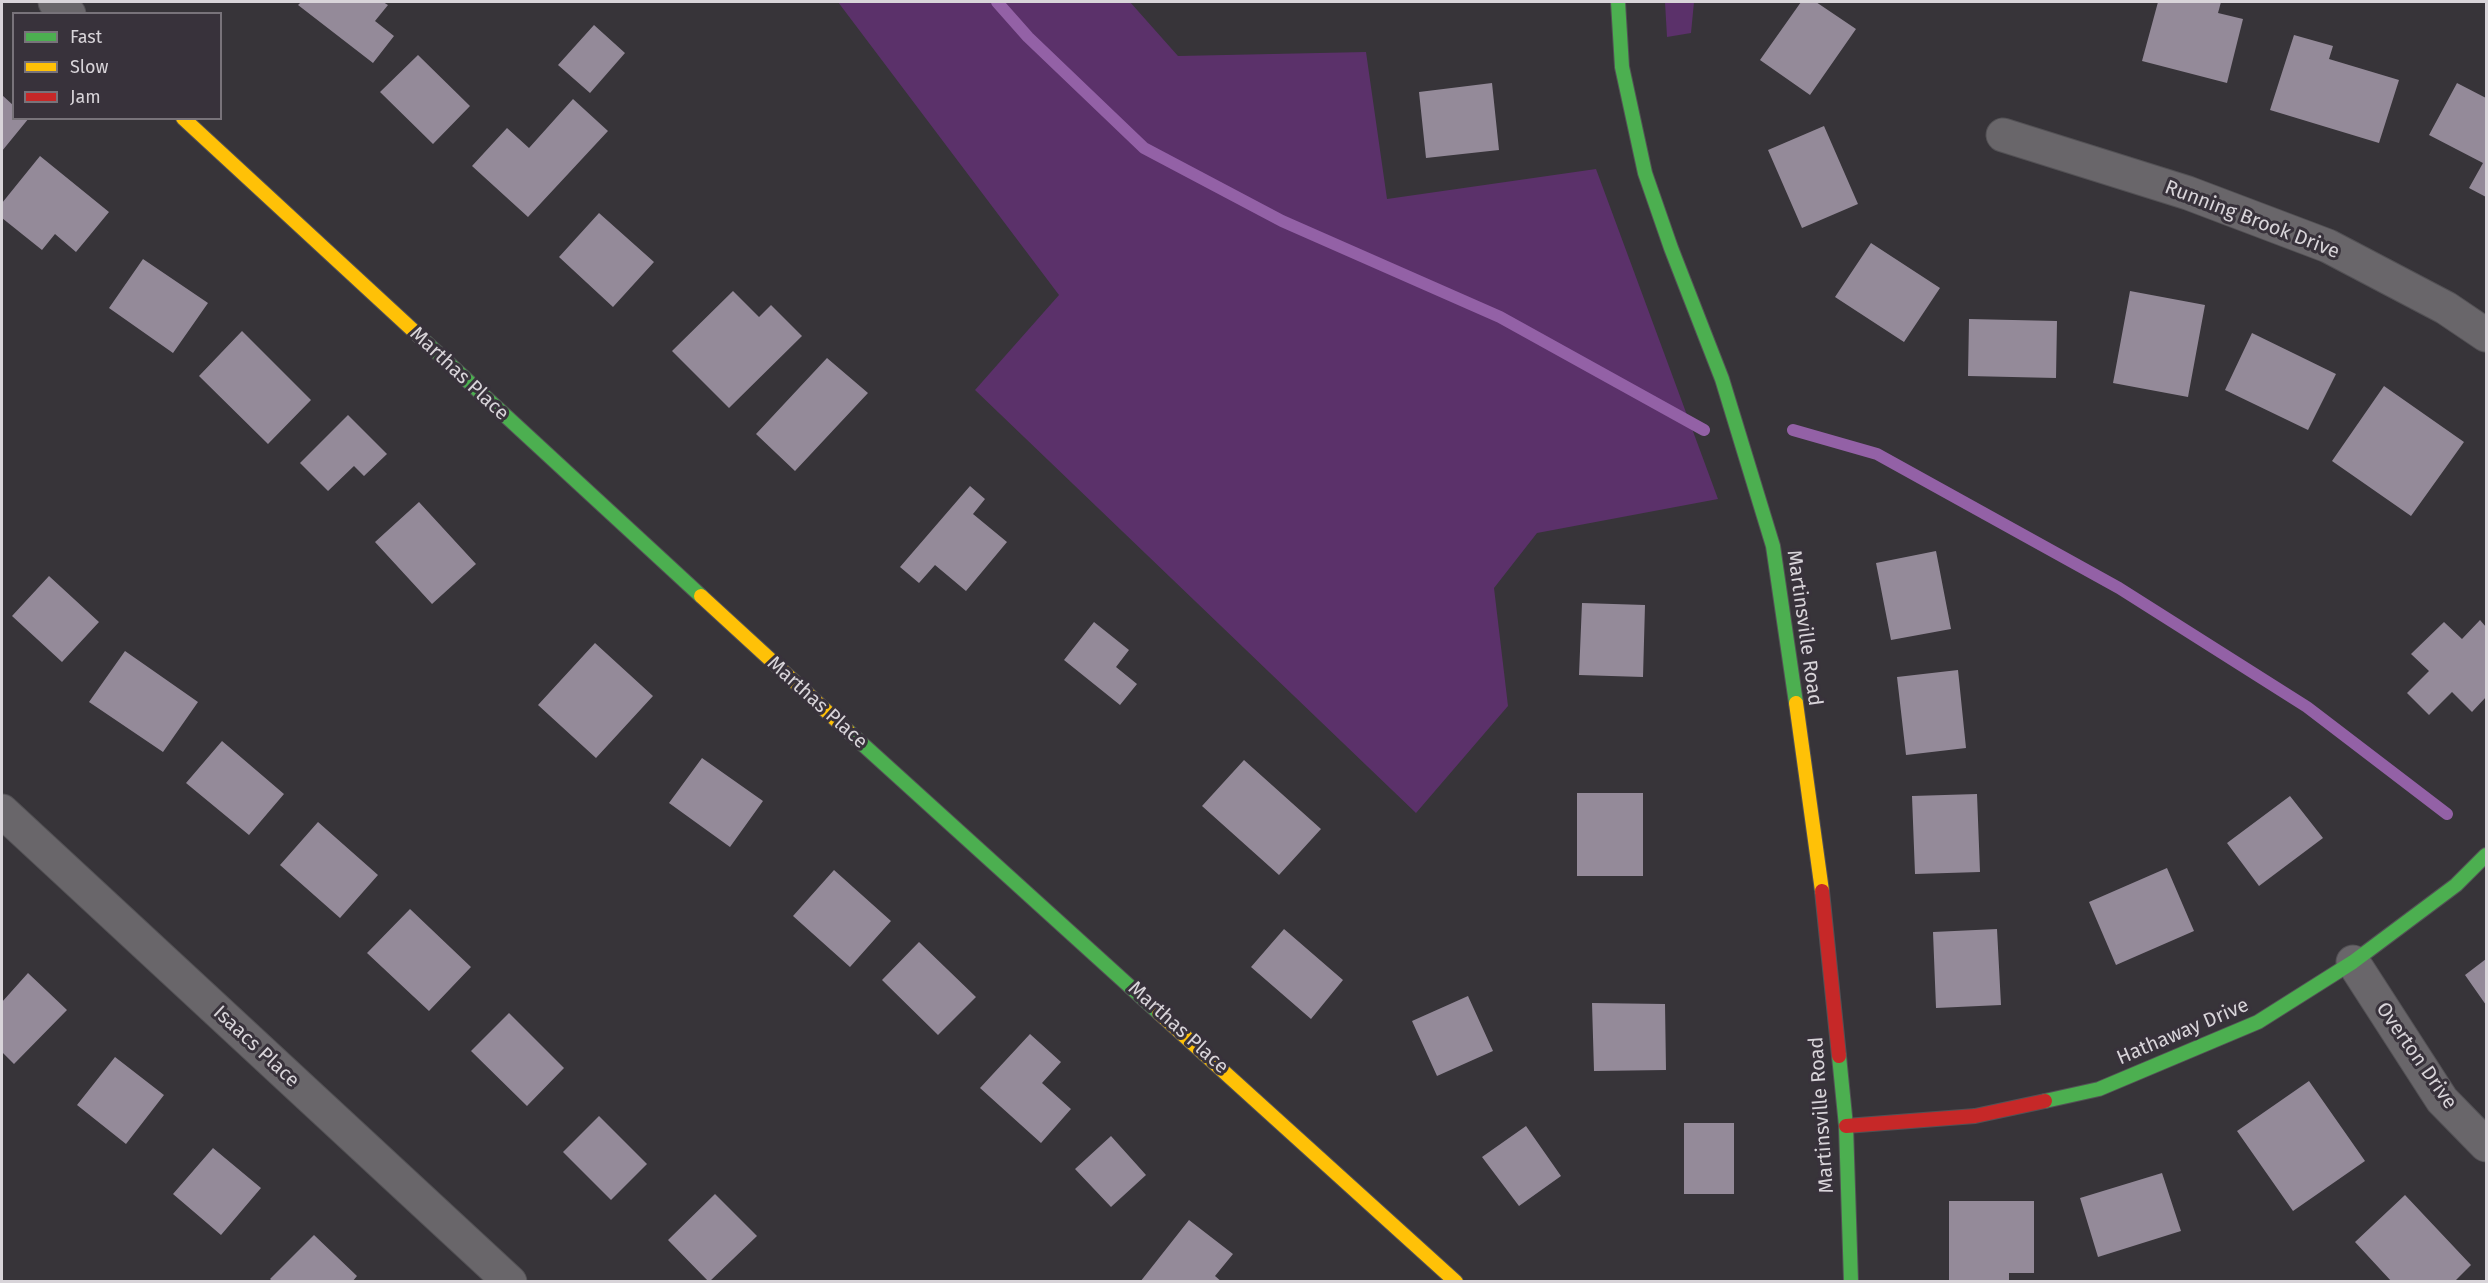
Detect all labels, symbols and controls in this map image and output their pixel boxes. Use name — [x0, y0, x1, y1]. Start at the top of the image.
legend — [12, 12, 222, 120]
text: Fast — [70, 26, 102, 48]
text: Slow — [70, 56, 108, 78]
text: Jam — [70, 86, 101, 108]
street label: Running Brook Drive — [2161, 176, 2343, 264]
street label: Marthas Place — [405, 322, 513, 426]
street label: Martinsville Road — [1781, 549, 1827, 707]
street label: Marthas Place — [762, 652, 872, 754]
street label: Marthas Place — [1123, 977, 1233, 1079]
street label: Hathaway Drive — [2113, 993, 2253, 1071]
street label: Overton Drive — [2370, 998, 2462, 1114]
street label: Isaacs Place — [208, 1001, 304, 1093]
street label: Martinsville Road — [1805, 1036, 1839, 1194]

